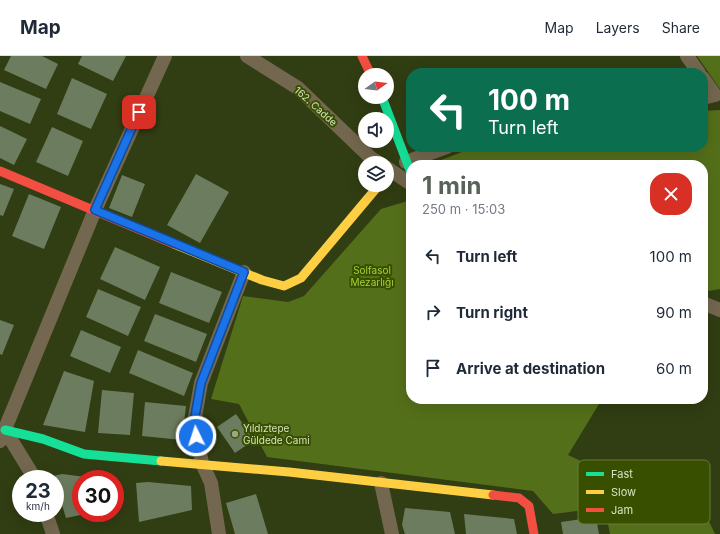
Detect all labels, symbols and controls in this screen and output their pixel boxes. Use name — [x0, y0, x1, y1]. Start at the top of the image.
text: Map — [20, 16, 61, 39]
text: Map — [545, 19, 574, 36]
text: Layers — [596, 19, 640, 36]
text: Share — [662, 19, 700, 36]
north arrow — [358, 68, 394, 104]
map controls — [358, 68, 394, 192]
text: 100 m — [488, 83, 570, 117]
street label: 162. Cadde — [292, 84, 340, 128]
icon: left — [422, 84, 474, 136]
pin — [122, 95, 156, 129]
icon: arrive — [128, 101, 150, 123]
button: sound — [358, 112, 394, 148]
text: Turn left — [488, 117, 558, 138]
button: layers — [358, 156, 394, 192]
text: 1 min — [422, 171, 481, 200]
button: close — [650, 173, 692, 215]
text: 250 m · 15:03 — [422, 201, 505, 217]
icon: left — [422, 245, 444, 267]
text: Turn left — [456, 247, 517, 266]
text: 100 m — [650, 247, 692, 266]
park label: Solfasol Mezarlığı — [350, 264, 394, 288]
icon: right — [422, 301, 444, 323]
text: Turn right — [456, 303, 528, 322]
text: 90 m — [656, 303, 692, 322]
icon: arrive — [422, 357, 444, 379]
text: Arrive at destination — [456, 359, 605, 378]
text: 60 m — [656, 359, 692, 378]
position arrow — [175, 415, 217, 457]
place label: Yıldıztepe Güldede Cami — [243, 422, 310, 446]
marker: Yıldıztepe Güldede Cami — [230, 429, 240, 439]
legend — [578, 460, 710, 524]
text: Fast — [611, 467, 633, 481]
speed limit sign: 30 — [72, 470, 124, 522]
text: 23 — [25, 479, 51, 503]
text: Slow — [611, 485, 636, 499]
text: km/h — [26, 500, 50, 512]
text: Jam — [611, 503, 633, 517]

